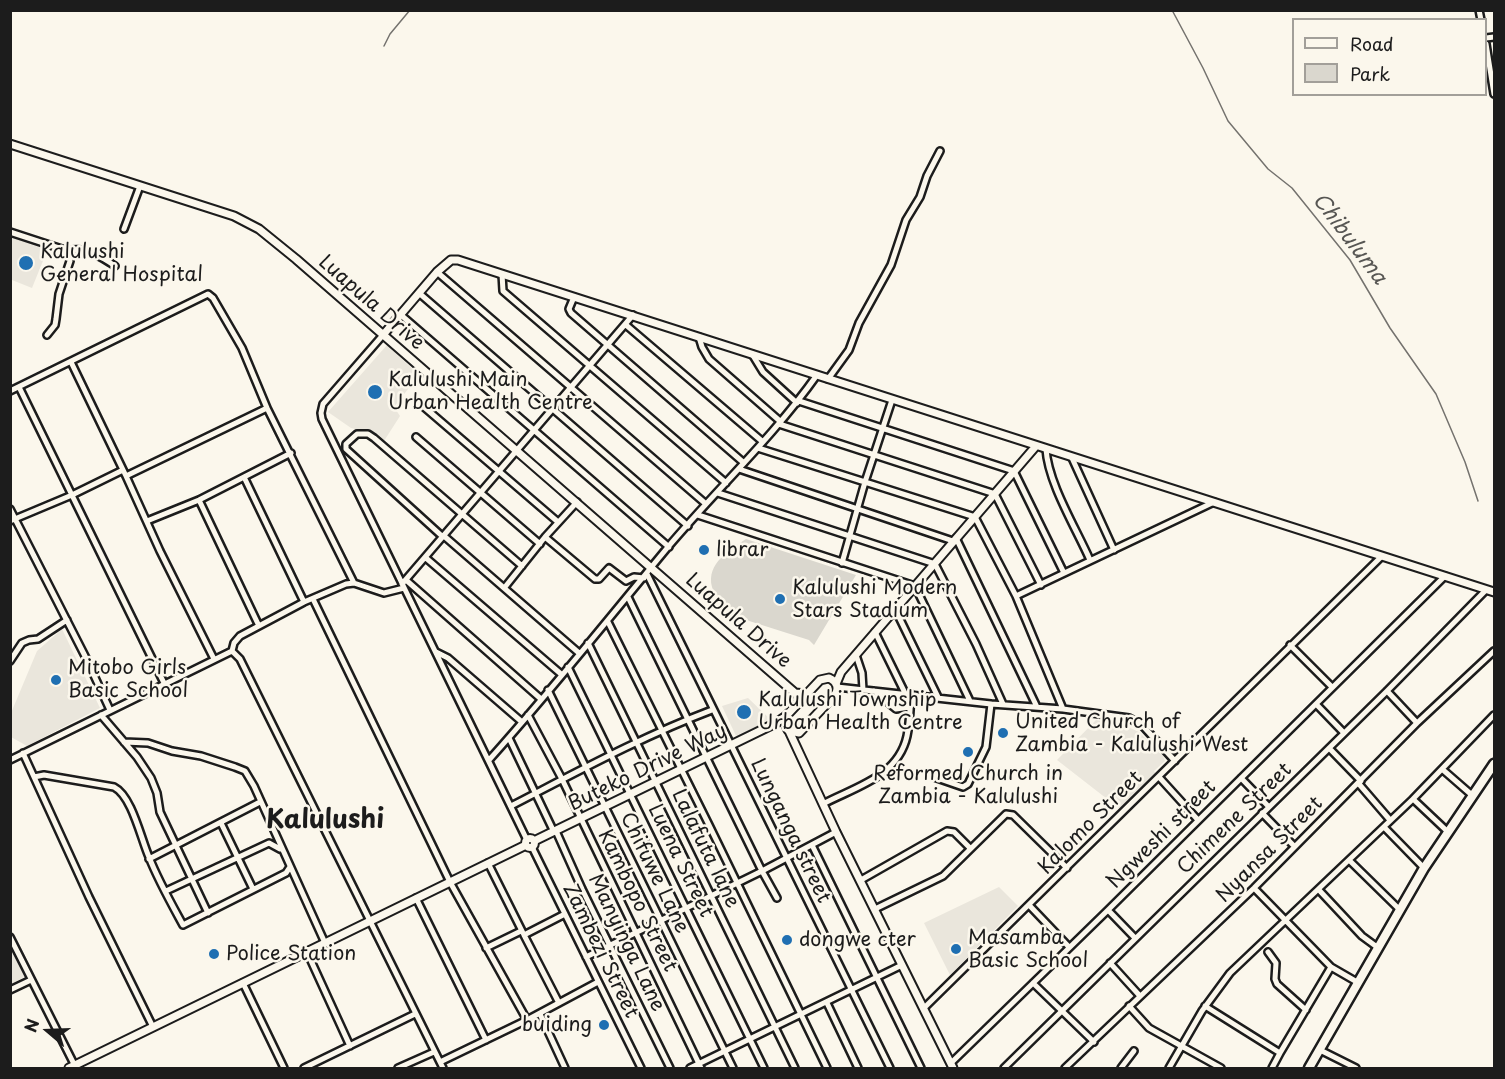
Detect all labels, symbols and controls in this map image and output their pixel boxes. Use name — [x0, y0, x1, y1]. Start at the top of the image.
legend — [1292, 18, 1487, 96]
text: Road — [1350, 30, 1394, 57]
text: Park — [1350, 60, 1390, 87]
water label: Chibuluma — [1307, 188, 1391, 290]
place label: Kalulushi General Hospital — [40, 240, 203, 287]
street label: Luapula Drive — [313, 250, 429, 356]
marker: Kalulushi General Hospital — [17, 254, 35, 272]
place label: Kalulushi Main Urban Health Centre — [388, 368, 593, 415]
marker: Kalulushi Main Urban Health Centre — [366, 383, 384, 401]
place label: librar — [716, 538, 768, 562]
marker: librar — [697, 543, 711, 557]
street label: Luapula Drive — [680, 568, 796, 674]
place label: Kalulushi Modern Stars Stadium — [792, 576, 957, 623]
marker: Kalulushi Modern Stars Stadium — [773, 592, 787, 606]
place label: Mitobo Girls Basic School — [68, 656, 188, 703]
marker: Mitobo Girls Basic School — [49, 673, 63, 687]
place label: Kalulushi Township Urban Health Centre — [758, 688, 963, 735]
marker: Kalulushi Township Urban Health Centre — [735, 703, 753, 721]
place label: United Church of Zambia - Kalulushi West — [1015, 710, 1248, 757]
street label: Buteko Drive Way — [565, 719, 731, 817]
marker: United Church of Zambia - Kalulushi West — [996, 726, 1010, 740]
marker: Reformed Church in Zambia - Kalulushi — [961, 745, 975, 759]
street label: Lunganga street — [745, 755, 835, 907]
street label: Chimene Street — [1173, 758, 1297, 880]
place label: Reformed Church in Zambia - Kalulushi — [873, 762, 1063, 809]
street label: Kalomo Street — [1034, 766, 1148, 880]
street label: Ngweshi street — [1103, 776, 1221, 894]
street label: Lalafuta lane — [666, 786, 744, 912]
street label: Nyansa Street — [1212, 792, 1328, 908]
street label: Luena Street — [642, 800, 718, 922]
district label: Kalulushi — [266, 805, 384, 837]
street label: Chifuwe Lane — [614, 809, 694, 937]
street label: Kambopo Street — [592, 826, 682, 976]
street label: Manyinga Lane — [582, 870, 670, 1016]
street label: Zambezi Street — [557, 880, 643, 1022]
place label: Masamba Basic School — [968, 926, 1088, 973]
place label: dongwe cter — [799, 928, 916, 952]
marker: dongwe cter — [780, 933, 794, 947]
place label: Police Station — [226, 942, 356, 966]
marker: Masamba Basic School — [949, 942, 963, 956]
marker: Police Station — [207, 947, 221, 961]
north arrow — [18, 1001, 78, 1061]
place label: buiding — [522, 1013, 592, 1037]
text: N — [18, 1015, 44, 1035]
marker: buiding — [597, 1018, 611, 1032]

